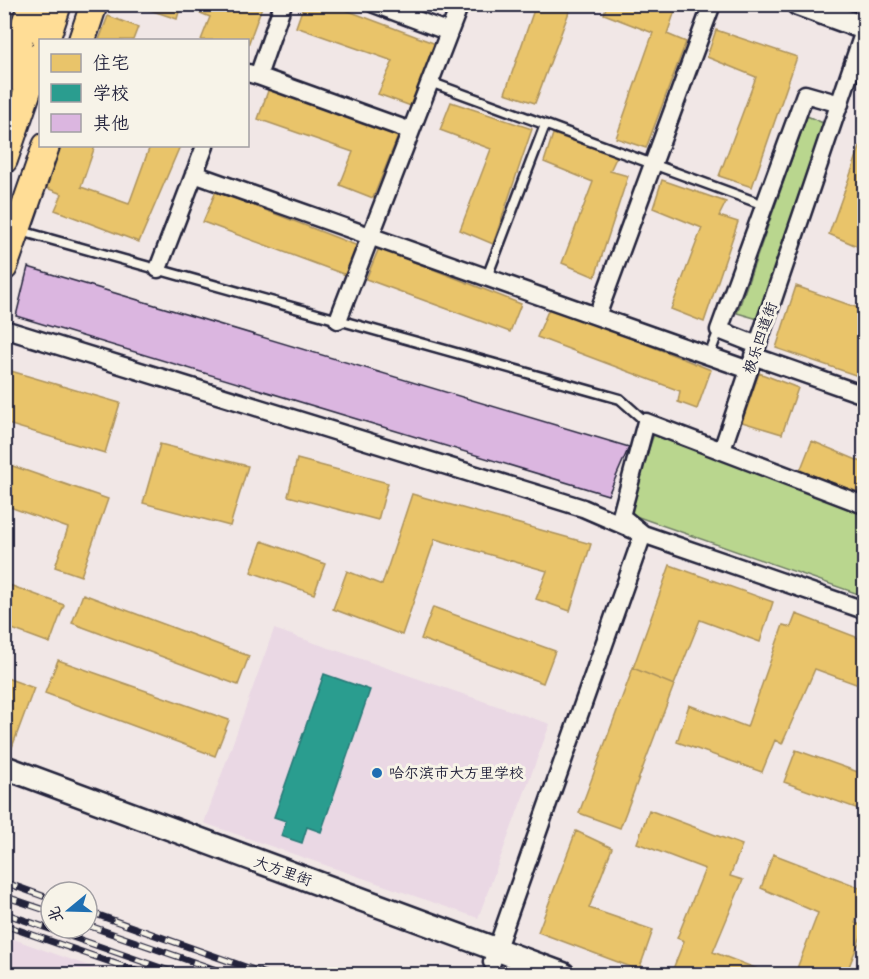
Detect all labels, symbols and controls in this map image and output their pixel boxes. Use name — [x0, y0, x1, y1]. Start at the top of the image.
legend — [39, 39, 249, 147]
text: 住宅 — [93, 50, 129, 74]
text: 学校 — [93, 80, 129, 104]
text: 其他 — [93, 110, 129, 134]
street label: 极乐四道街 — [737, 299, 781, 376]
place label: 哈尔滨市大方里学校 — [389, 762, 524, 782]
marker: 哈尔滨市大方里学校 — [370, 766, 384, 780]
street label: 大方里街 — [252, 850, 315, 890]
north arrow — [39, 880, 99, 940]
text: 北 — [42, 904, 67, 926]

